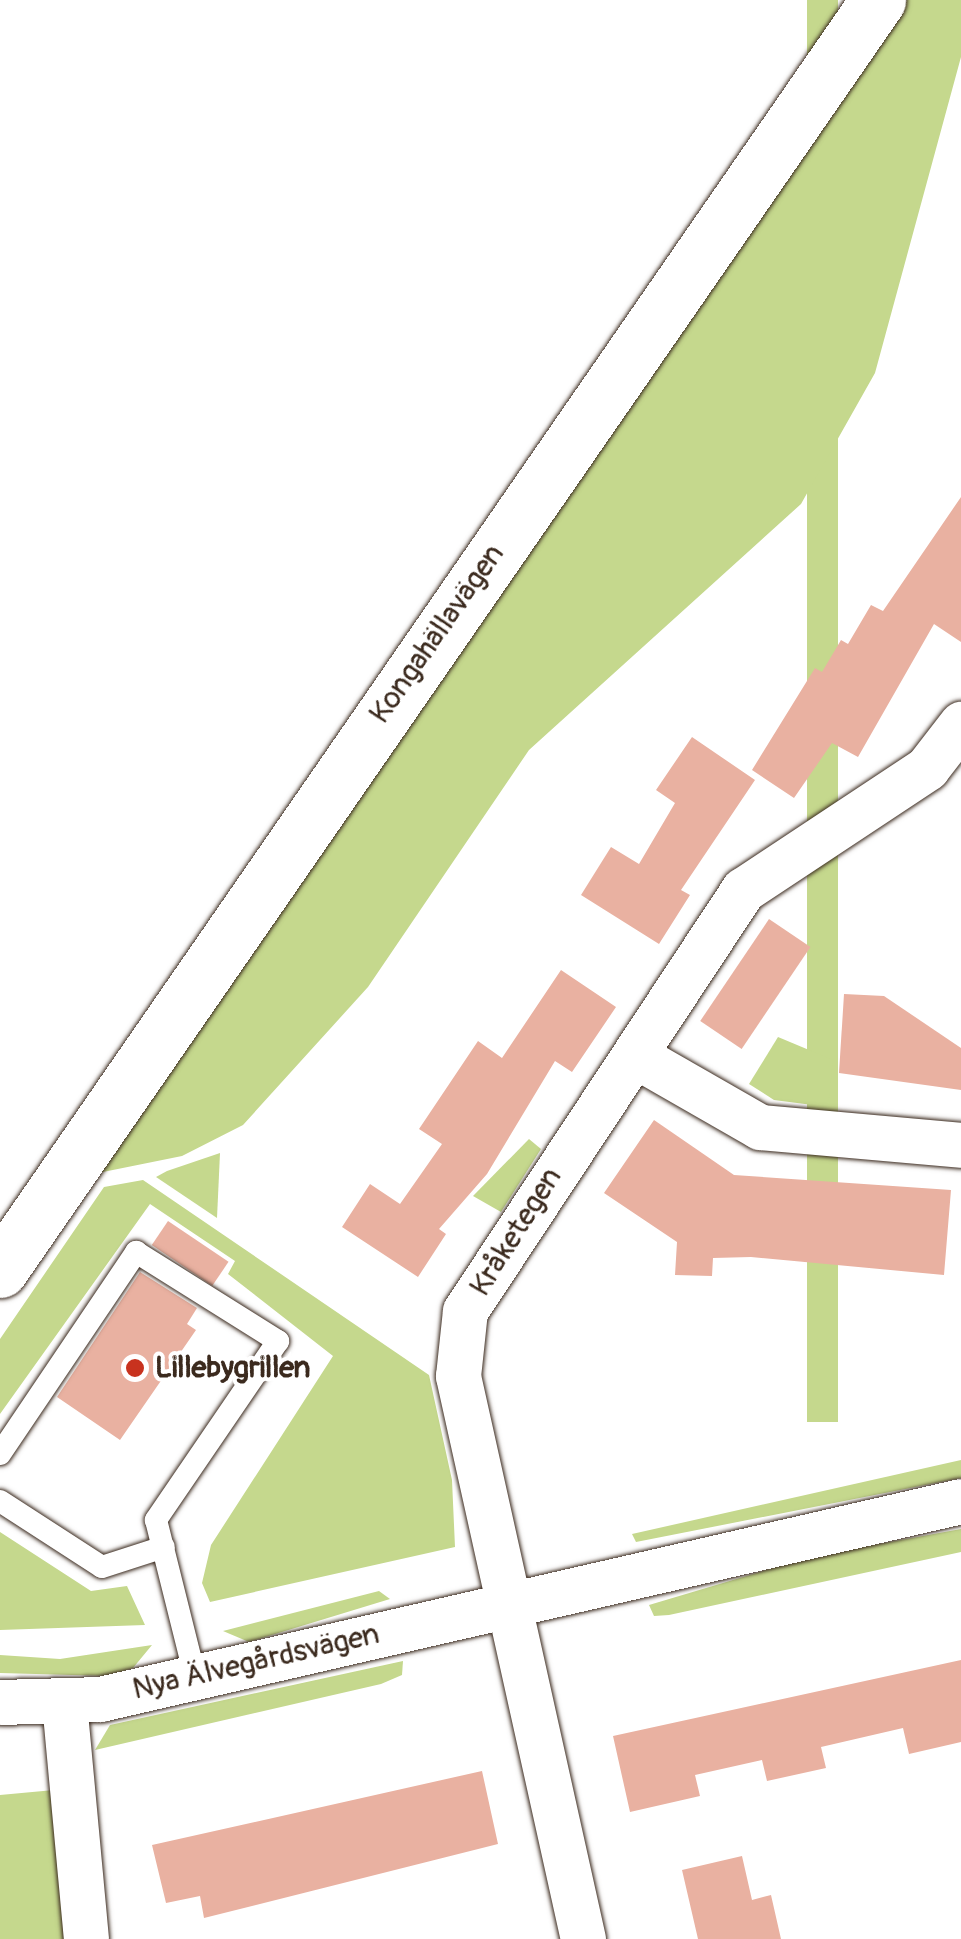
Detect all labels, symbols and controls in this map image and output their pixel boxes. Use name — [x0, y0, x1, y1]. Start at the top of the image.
street label: Kongahällavägen — [362, 537, 512, 731]
street label: Kråketegen — [462, 1161, 570, 1303]
place label: Lillebygrillen — [155, 1350, 310, 1386]
marker: Lillebygrillen — [124, 1357, 146, 1379]
street label: Nya Älvegårdsvägen — [129, 1616, 383, 1708]

